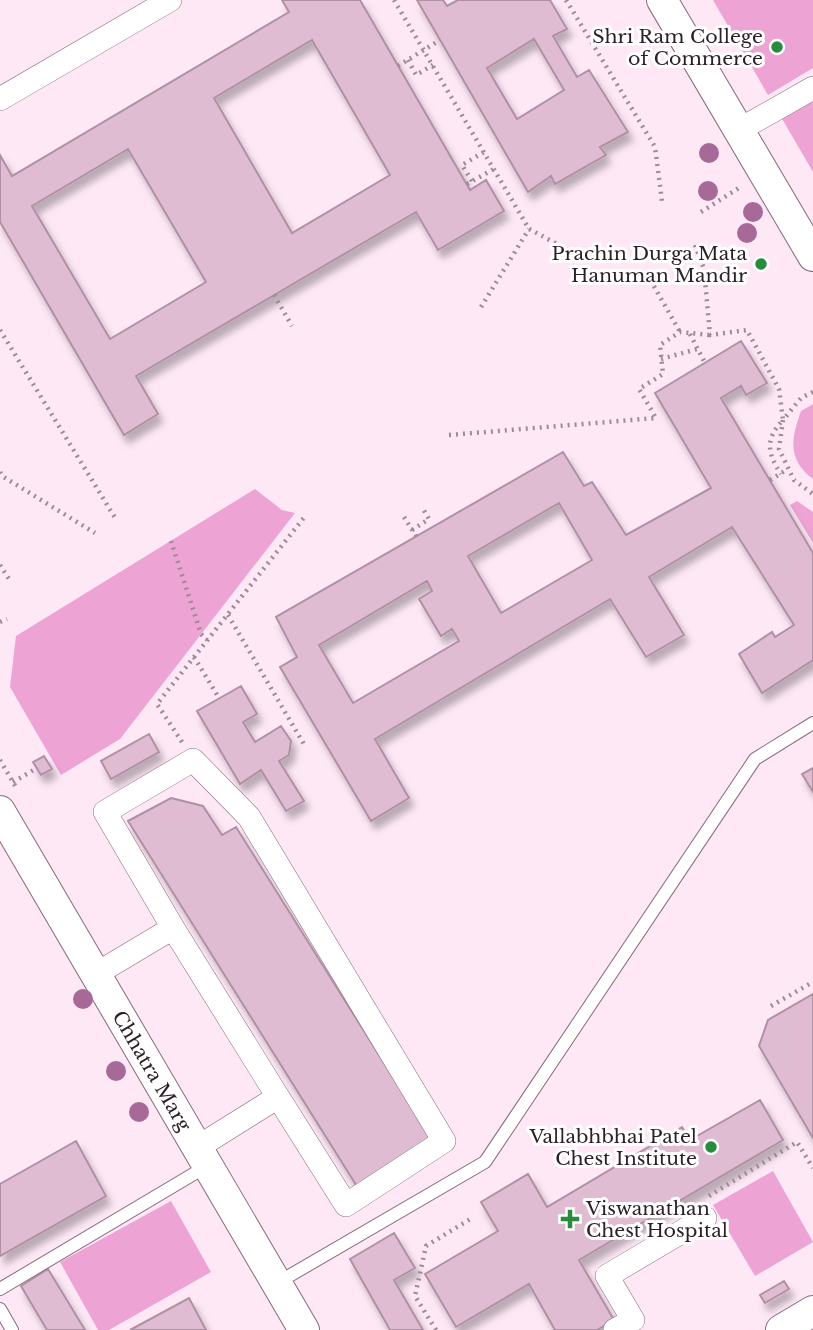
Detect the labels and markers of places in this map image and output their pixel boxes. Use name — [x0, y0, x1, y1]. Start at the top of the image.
place label: Shri Ram College of Commerce — [592, 25, 763, 70]
marker: Shri Ram College of Commerce — [769, 39, 785, 55]
place label: Prachin Durga Mata Hanuman Mandir — [551, 242, 747, 287]
marker: Prachin Durga Mata Hanuman Mandir — [753, 256, 769, 272]
place label: Vallabhbhai Patel Chest Institute — [528, 1125, 697, 1170]
marker: Vallabhbhai Patel Chest Institute — [703, 1139, 719, 1155]
place label: Viswanathan Chest Hospital — [585, 1197, 728, 1242]
marker: Viswanathan Chest Hospital — [560, 1209, 580, 1229]

